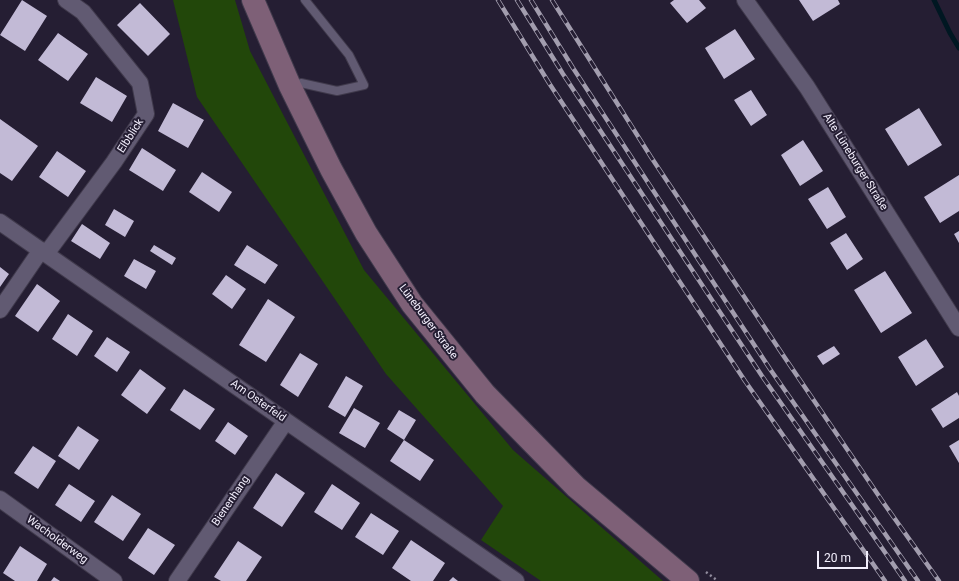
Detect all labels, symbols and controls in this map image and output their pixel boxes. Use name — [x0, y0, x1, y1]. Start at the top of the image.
street label: Alte Lüneburger Straße — [820, 111, 890, 213]
street label: Elbblick — [115, 116, 147, 156]
street label: Lüneburger Straße — [396, 282, 460, 362]
street label: Am Osterfeld — [228, 377, 288, 425]
street label: Bienenhang — [209, 473, 253, 529]
street label: Wacholderweg — [24, 513, 90, 567]
scale bar — [819, 543, 870, 569]
text: 20 m — [824, 551, 851, 565]

